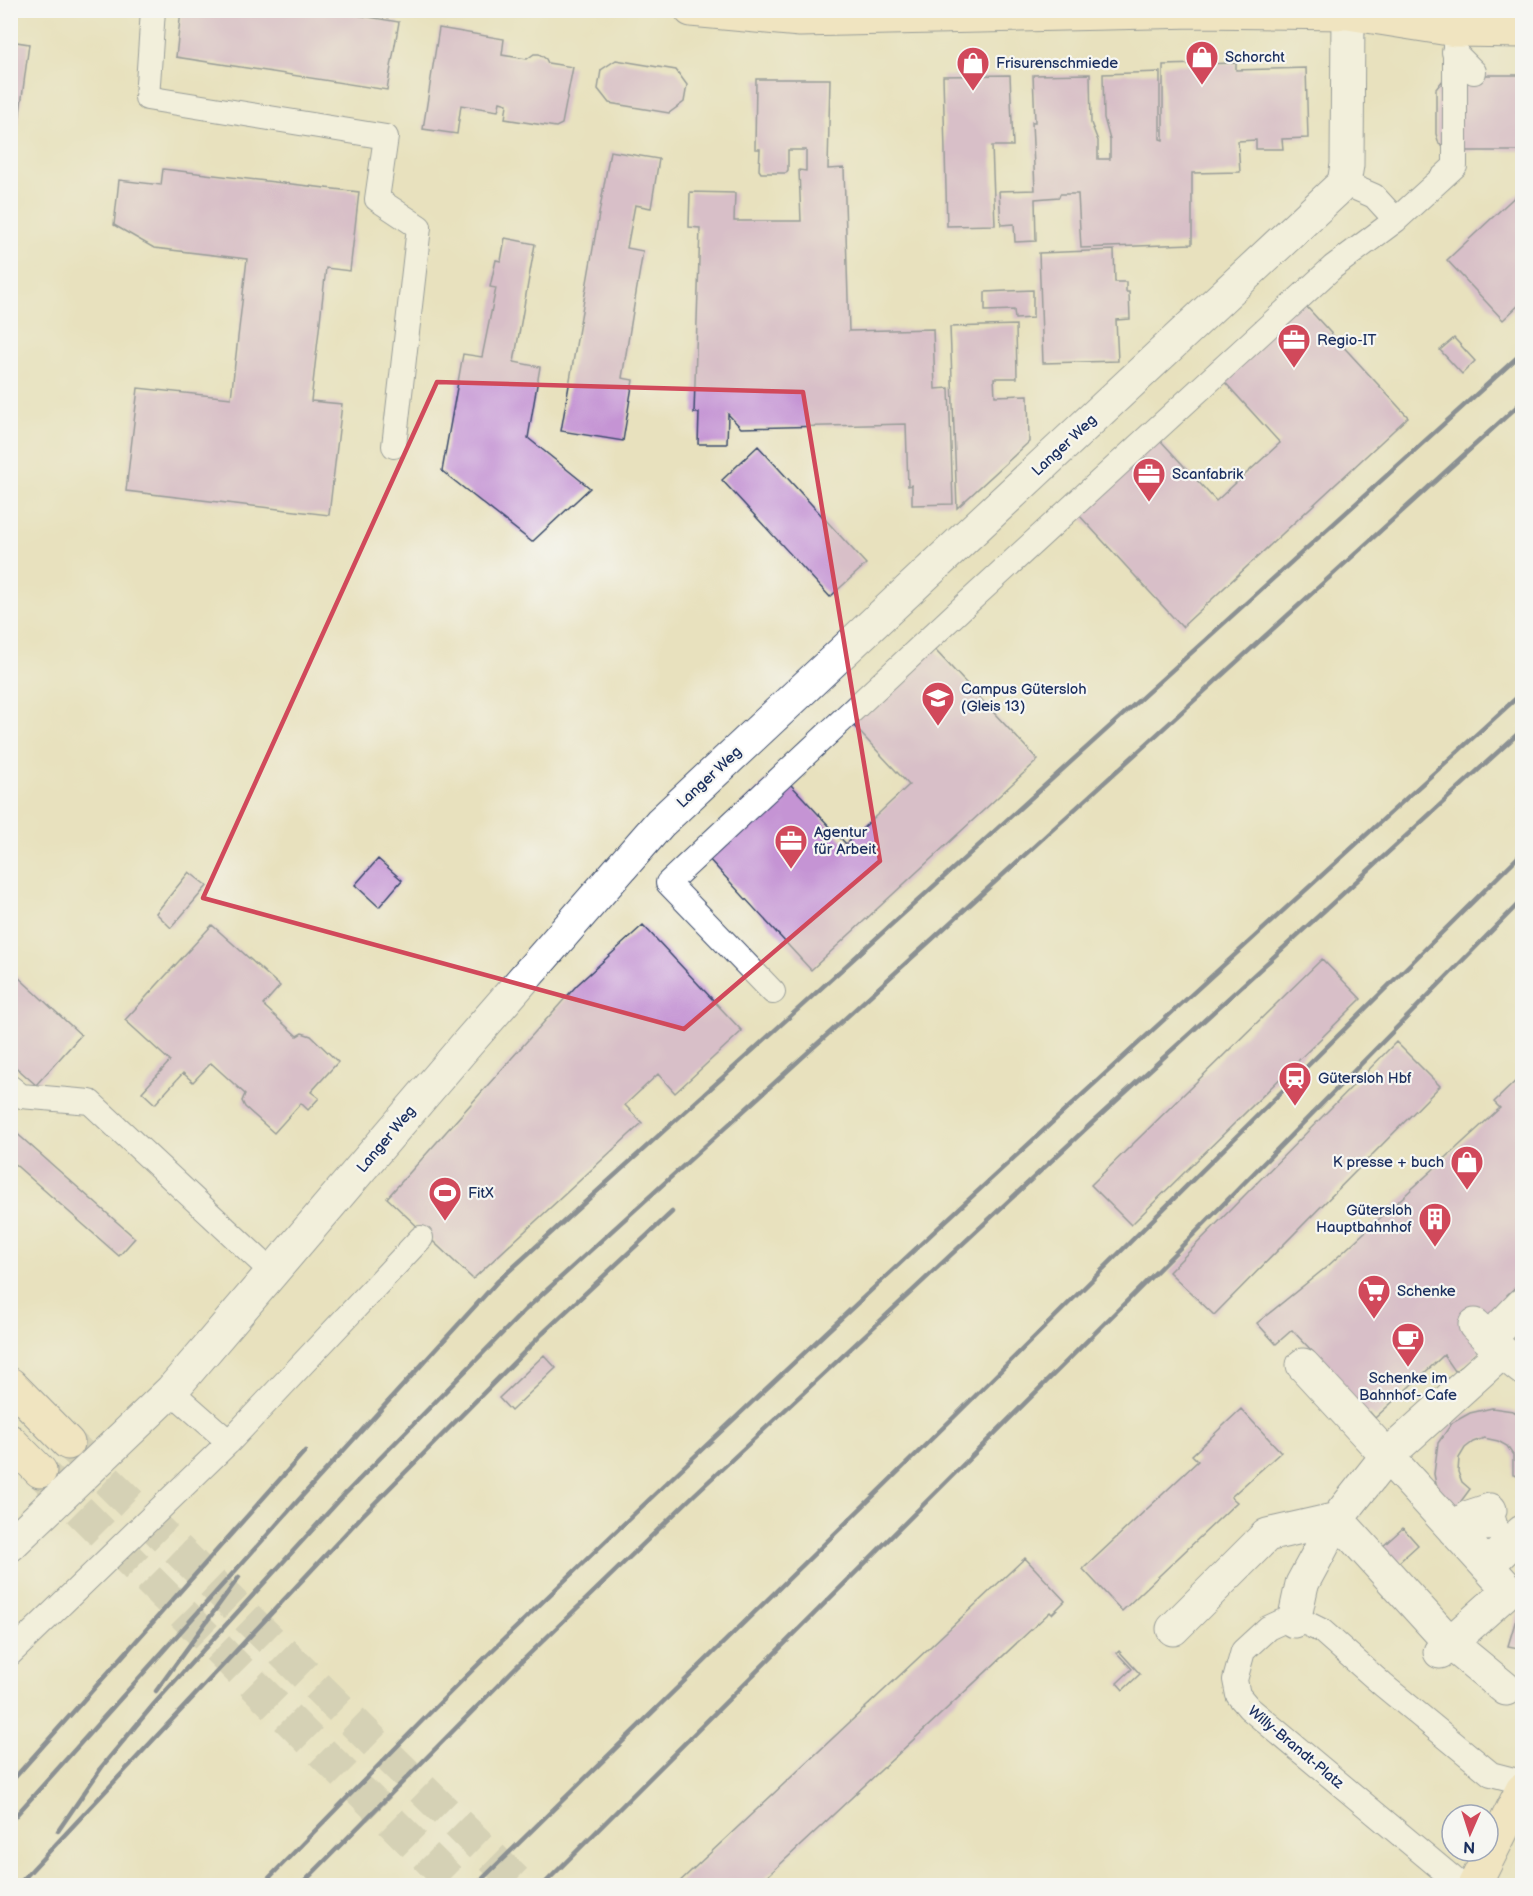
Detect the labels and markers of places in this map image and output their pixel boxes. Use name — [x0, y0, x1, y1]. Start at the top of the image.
shop icon: Schorcht — [1184, 39, 1220, 86]
shop icon: Frisurenschmiede — [955, 45, 991, 92]
place label: Schorcht — [1225, 48, 1285, 67]
place label: Frisurenschmiede — [996, 54, 1118, 73]
office icon: Regio-IT — [1276, 322, 1312, 369]
place label: Regio-IT — [1317, 331, 1376, 350]
office icon: Scanfabrik — [1131, 456, 1167, 503]
place label: Scanfabrik — [1172, 465, 1244, 484]
school or university icon: Campus Gütersloh (Gleis 13) — [920, 680, 956, 727]
place label: Campus Gütersloh (Gleis 13) — [961, 680, 1087, 716]
office icon: Agentur für Arbeit — [773, 823, 809, 870]
place label: Agentur für Arbeit — [814, 823, 877, 859]
station icon: Gütersloh Hbf — [1277, 1060, 1313, 1107]
place label: Gütersloh Hbf — [1318, 1069, 1412, 1088]
shop icon: K presse + buch — [1449, 1144, 1485, 1191]
place label: K presse + buch — [1333, 1153, 1444, 1172]
sports icon: FitX — [427, 1175, 463, 1222]
place label: FitX — [468, 1184, 494, 1203]
place label: Gütersloh Hauptbahnhof — [1316, 1201, 1412, 1237]
building icon: Gütersloh Hauptbahnhof — [1417, 1201, 1453, 1248]
supermarket icon: Schenke — [1356, 1273, 1392, 1320]
place label: Schenke — [1397, 1282, 1456, 1301]
cafe icon: Schenke im Bahnhof- Cafe — [1390, 1321, 1426, 1368]
place label: Schenke im Bahnhof- Cafe — [1359, 1369, 1457, 1405]

